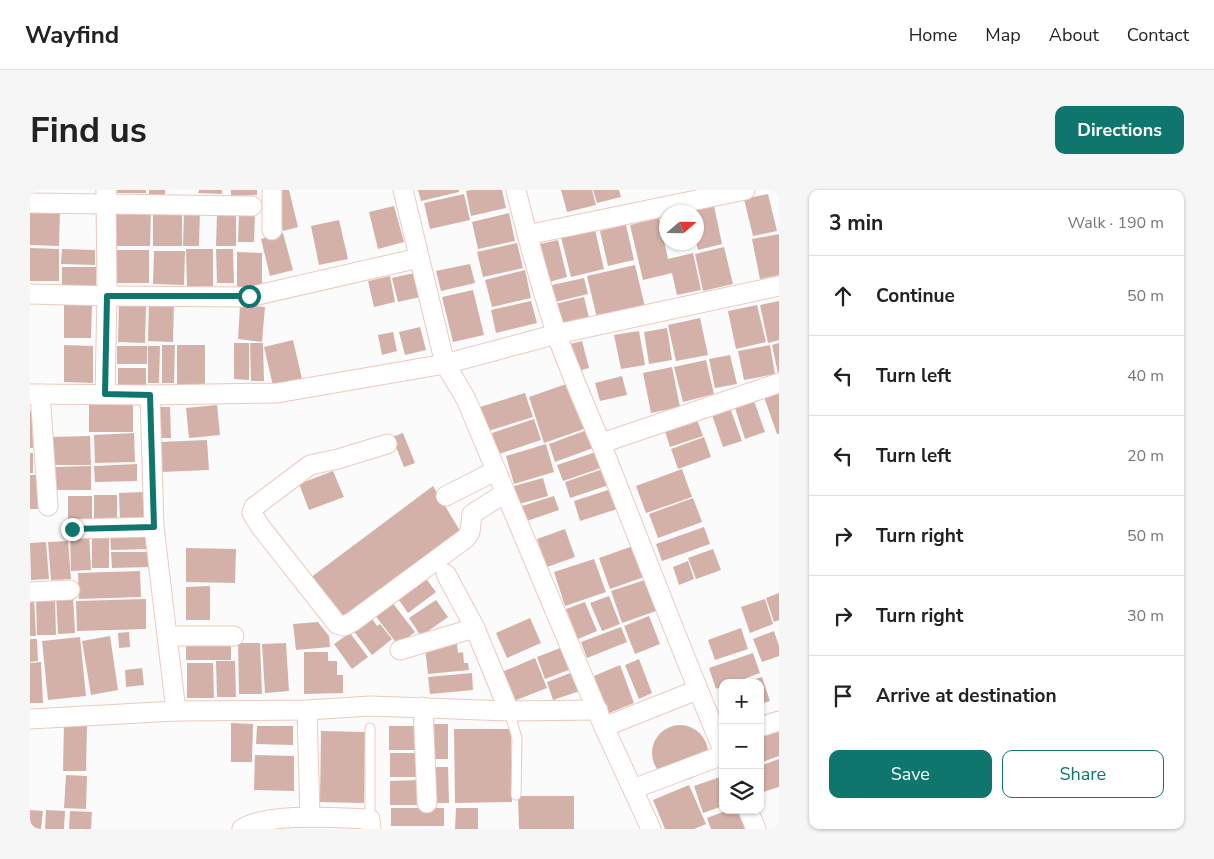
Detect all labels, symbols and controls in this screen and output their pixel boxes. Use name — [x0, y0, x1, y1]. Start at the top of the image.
text: Wayfind — [25, 19, 119, 51]
text: Home — [909, 23, 957, 47]
text: Map — [985, 23, 1021, 47]
text: About — [1049, 23, 1099, 47]
text: Contact — [1127, 23, 1189, 47]
button: Directions — [1055, 106, 1184, 154]
text: Find us — [30, 107, 147, 154]
north arrow — [659, 205, 704, 250]
text: 3 min — [829, 209, 883, 237]
text: Walk · 190 m — [1068, 212, 1164, 234]
icon: ahead — [829, 282, 857, 310]
text: Continue — [876, 283, 955, 309]
route start — [238, 285, 261, 308]
text: 50 m — [1127, 285, 1164, 307]
icon: left — [829, 362, 857, 390]
text: Turn left — [876, 363, 951, 389]
text: 40 m — [1127, 365, 1164, 387]
icon: left — [829, 442, 857, 470]
text: Turn left — [876, 443, 951, 469]
text: 20 m — [1127, 445, 1164, 467]
route end — [61, 518, 84, 541]
icon: right — [829, 522, 857, 550]
text: Turn right — [876, 523, 963, 549]
text: 50 m — [1127, 525, 1164, 547]
icon: right — [829, 602, 857, 630]
text: Turn right — [876, 603, 963, 629]
text: 30 m — [1127, 605, 1164, 627]
map controls — [719, 679, 764, 814]
button: + — [719, 679, 764, 724]
icon: arrive — [829, 682, 857, 710]
text: Arrive at destination — [876, 683, 1057, 709]
button: − — [719, 724, 764, 769]
button: Save — [829, 750, 992, 798]
button: Share — [1002, 750, 1164, 798]
button: layers — [719, 769, 764, 814]

